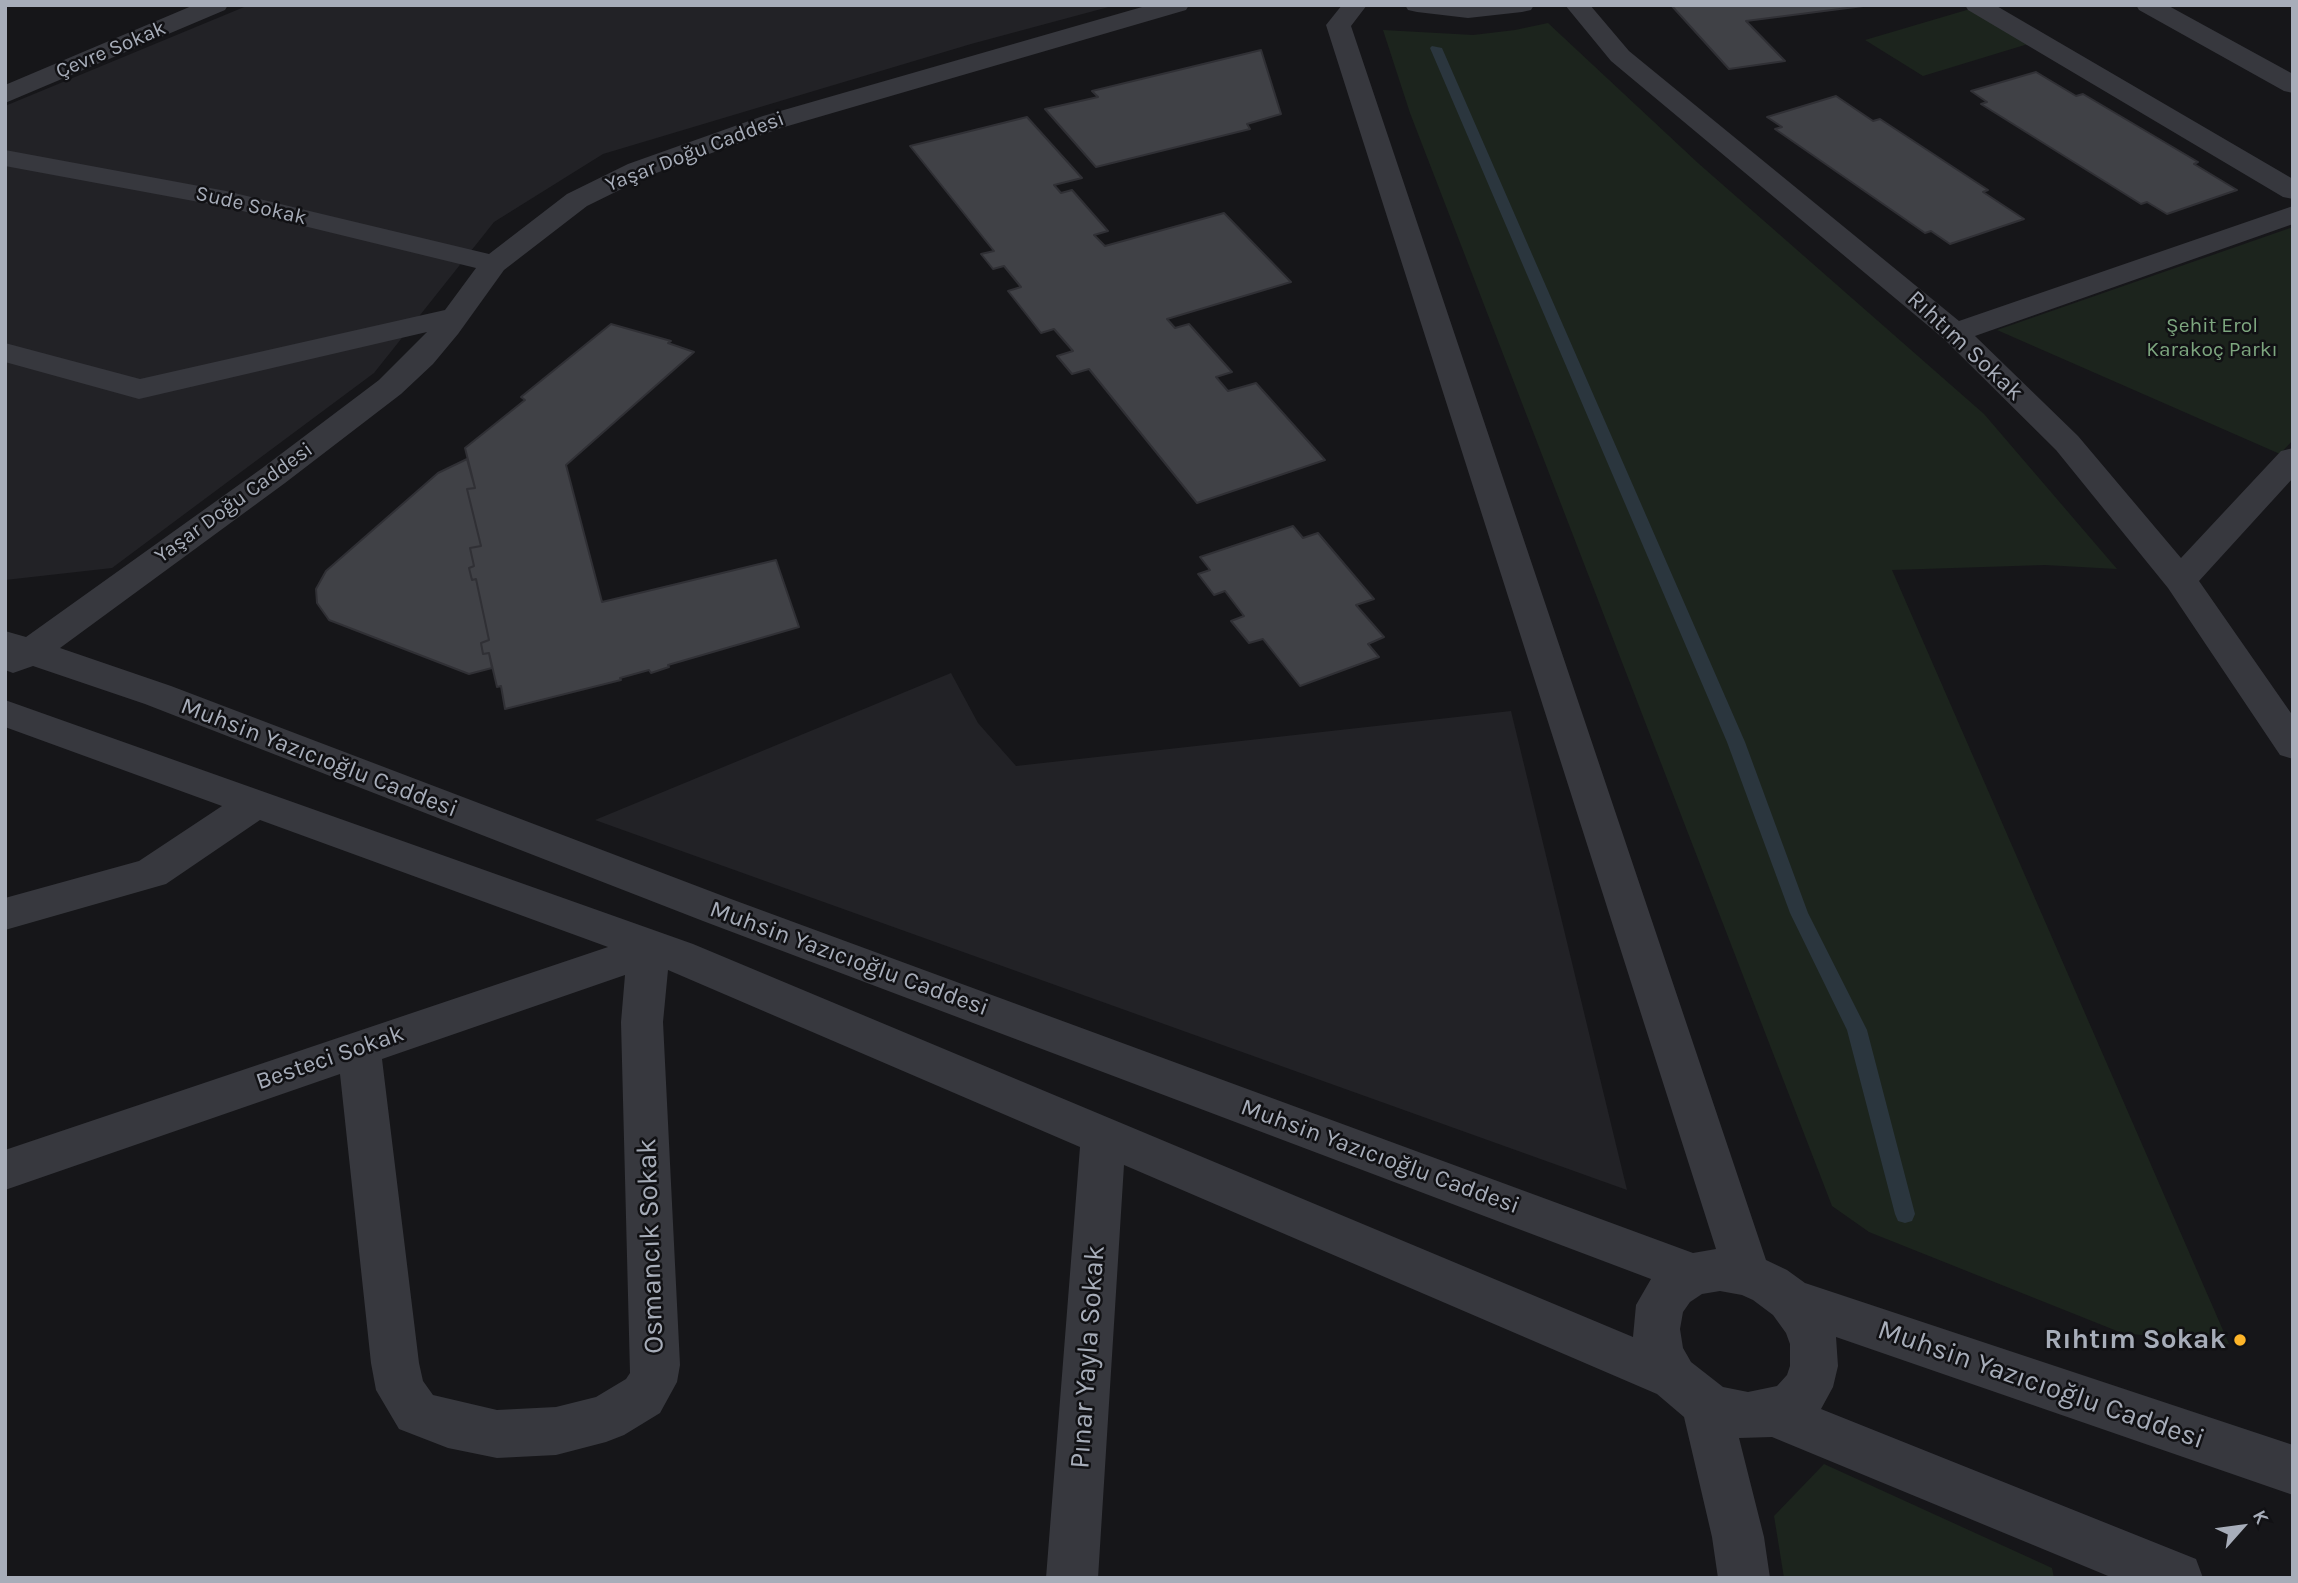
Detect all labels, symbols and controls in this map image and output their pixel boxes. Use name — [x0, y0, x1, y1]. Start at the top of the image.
street label: Çevre Sokak — [52, 16, 170, 84]
street label: Yaşar Doğu Caddesi — [602, 106, 788, 198]
street label: Sude Sokak — [193, 181, 309, 231]
street label: Rıhtım Sokak — [1901, 285, 2029, 407]
park label: Şehit Erol Karakoç Parkı — [2146, 313, 2278, 363]
street label: Yaşar Doğu Caddesi — [150, 437, 318, 569]
street label: Muhsin Yazıcıoğlu Caddesi — [176, 692, 462, 824]
street label: Muhsin Yazıcıoğlu Caddesi — [706, 895, 992, 1023]
street label: Besteci Sokak — [252, 1019, 408, 1097]
street label: Muhsin Yazıcıoğlu Caddesi — [1237, 1093, 1523, 1221]
street label: Osmancık Sokak — [630, 1138, 672, 1354]
street label: Pınar Yayla Sokak — [1063, 1244, 1113, 1470]
street label: Muhsin Yazıcıoğlu Caddesi — [1873, 1313, 2209, 1457]
place label: Rıhtım Sokak — [2044, 1323, 2226, 1357]
marker: Rıhtım Sokak — [2232, 1332, 2248, 1348]
north arrow — [2207, 1492, 2277, 1562]
text: K — [2248, 1506, 2273, 1528]

